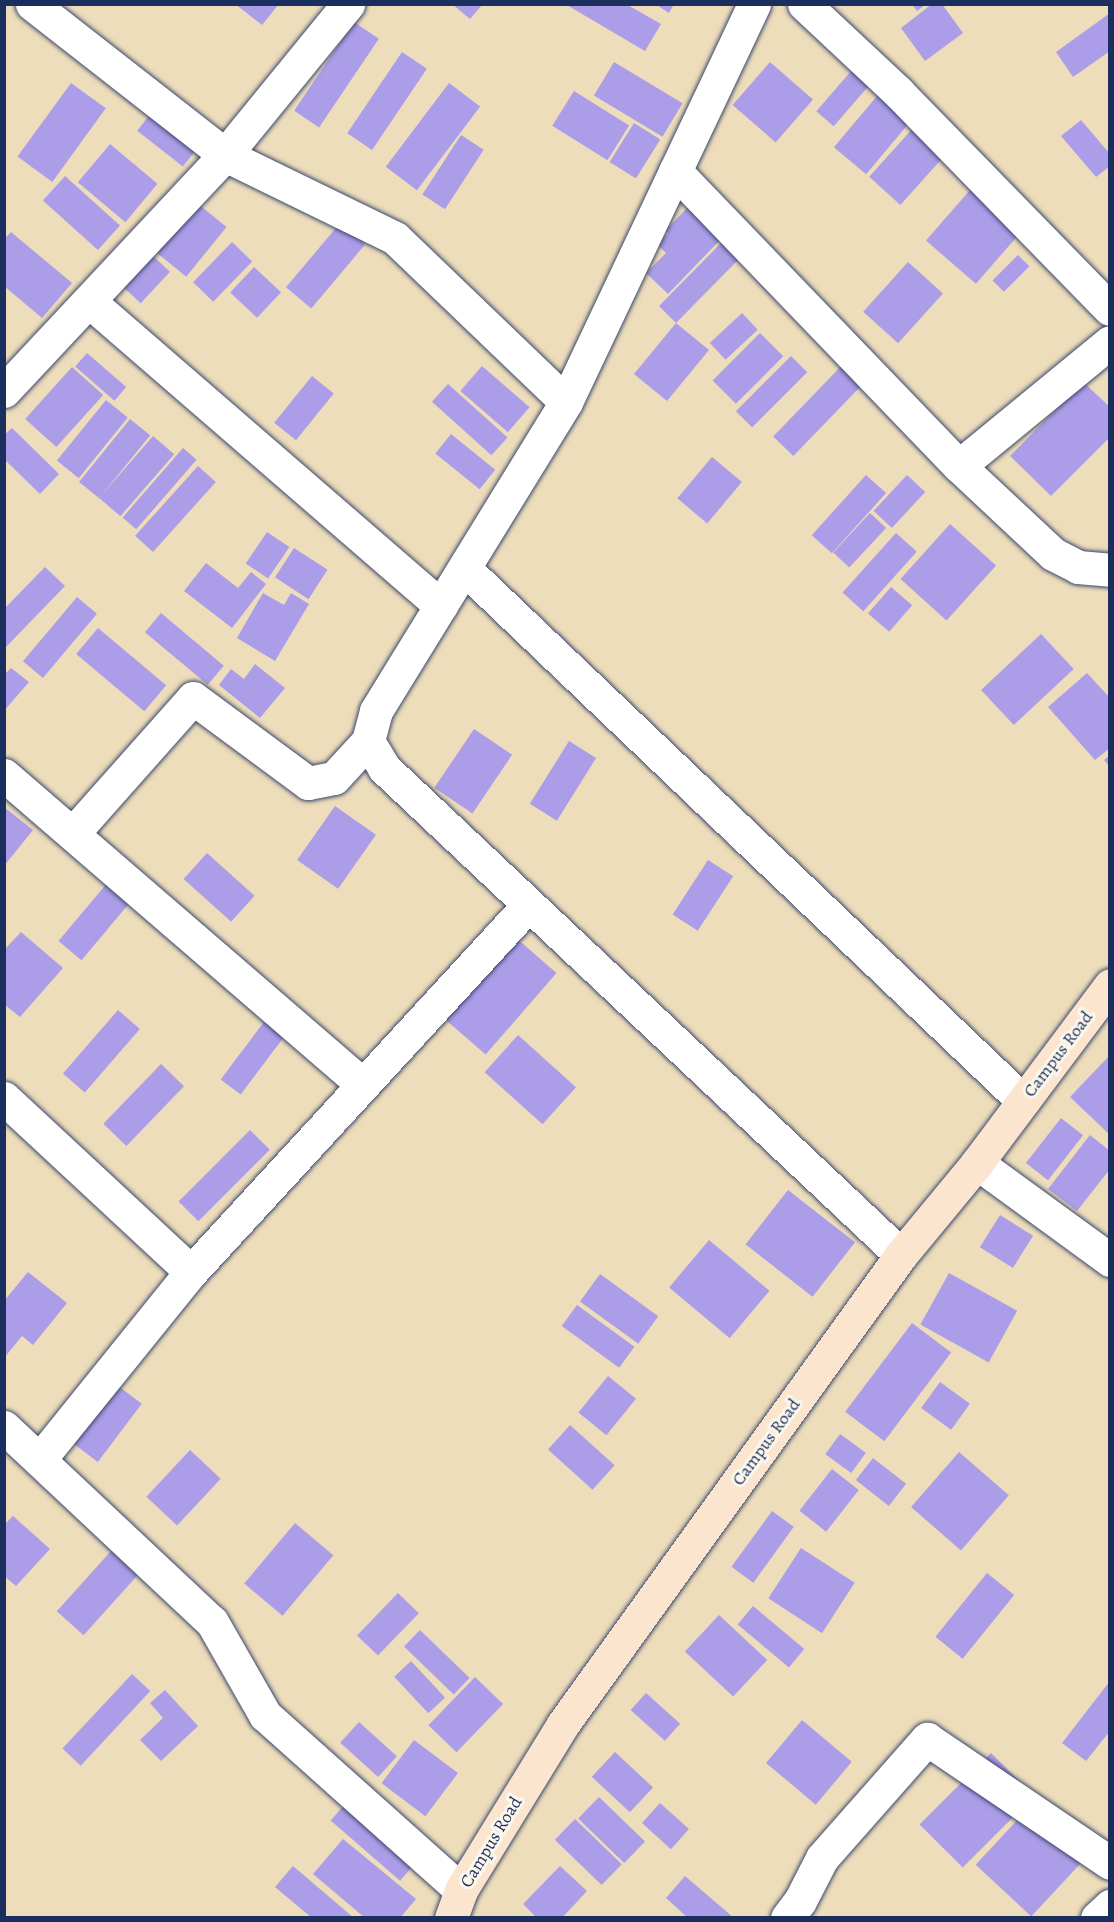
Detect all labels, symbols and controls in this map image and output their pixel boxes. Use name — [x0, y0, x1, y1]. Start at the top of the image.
street label: Campus Road — [1019, 1007, 1097, 1101]
street label: Campus Road — [727, 1394, 805, 1490]
street label: Campus Road — [455, 1793, 527, 1891]

